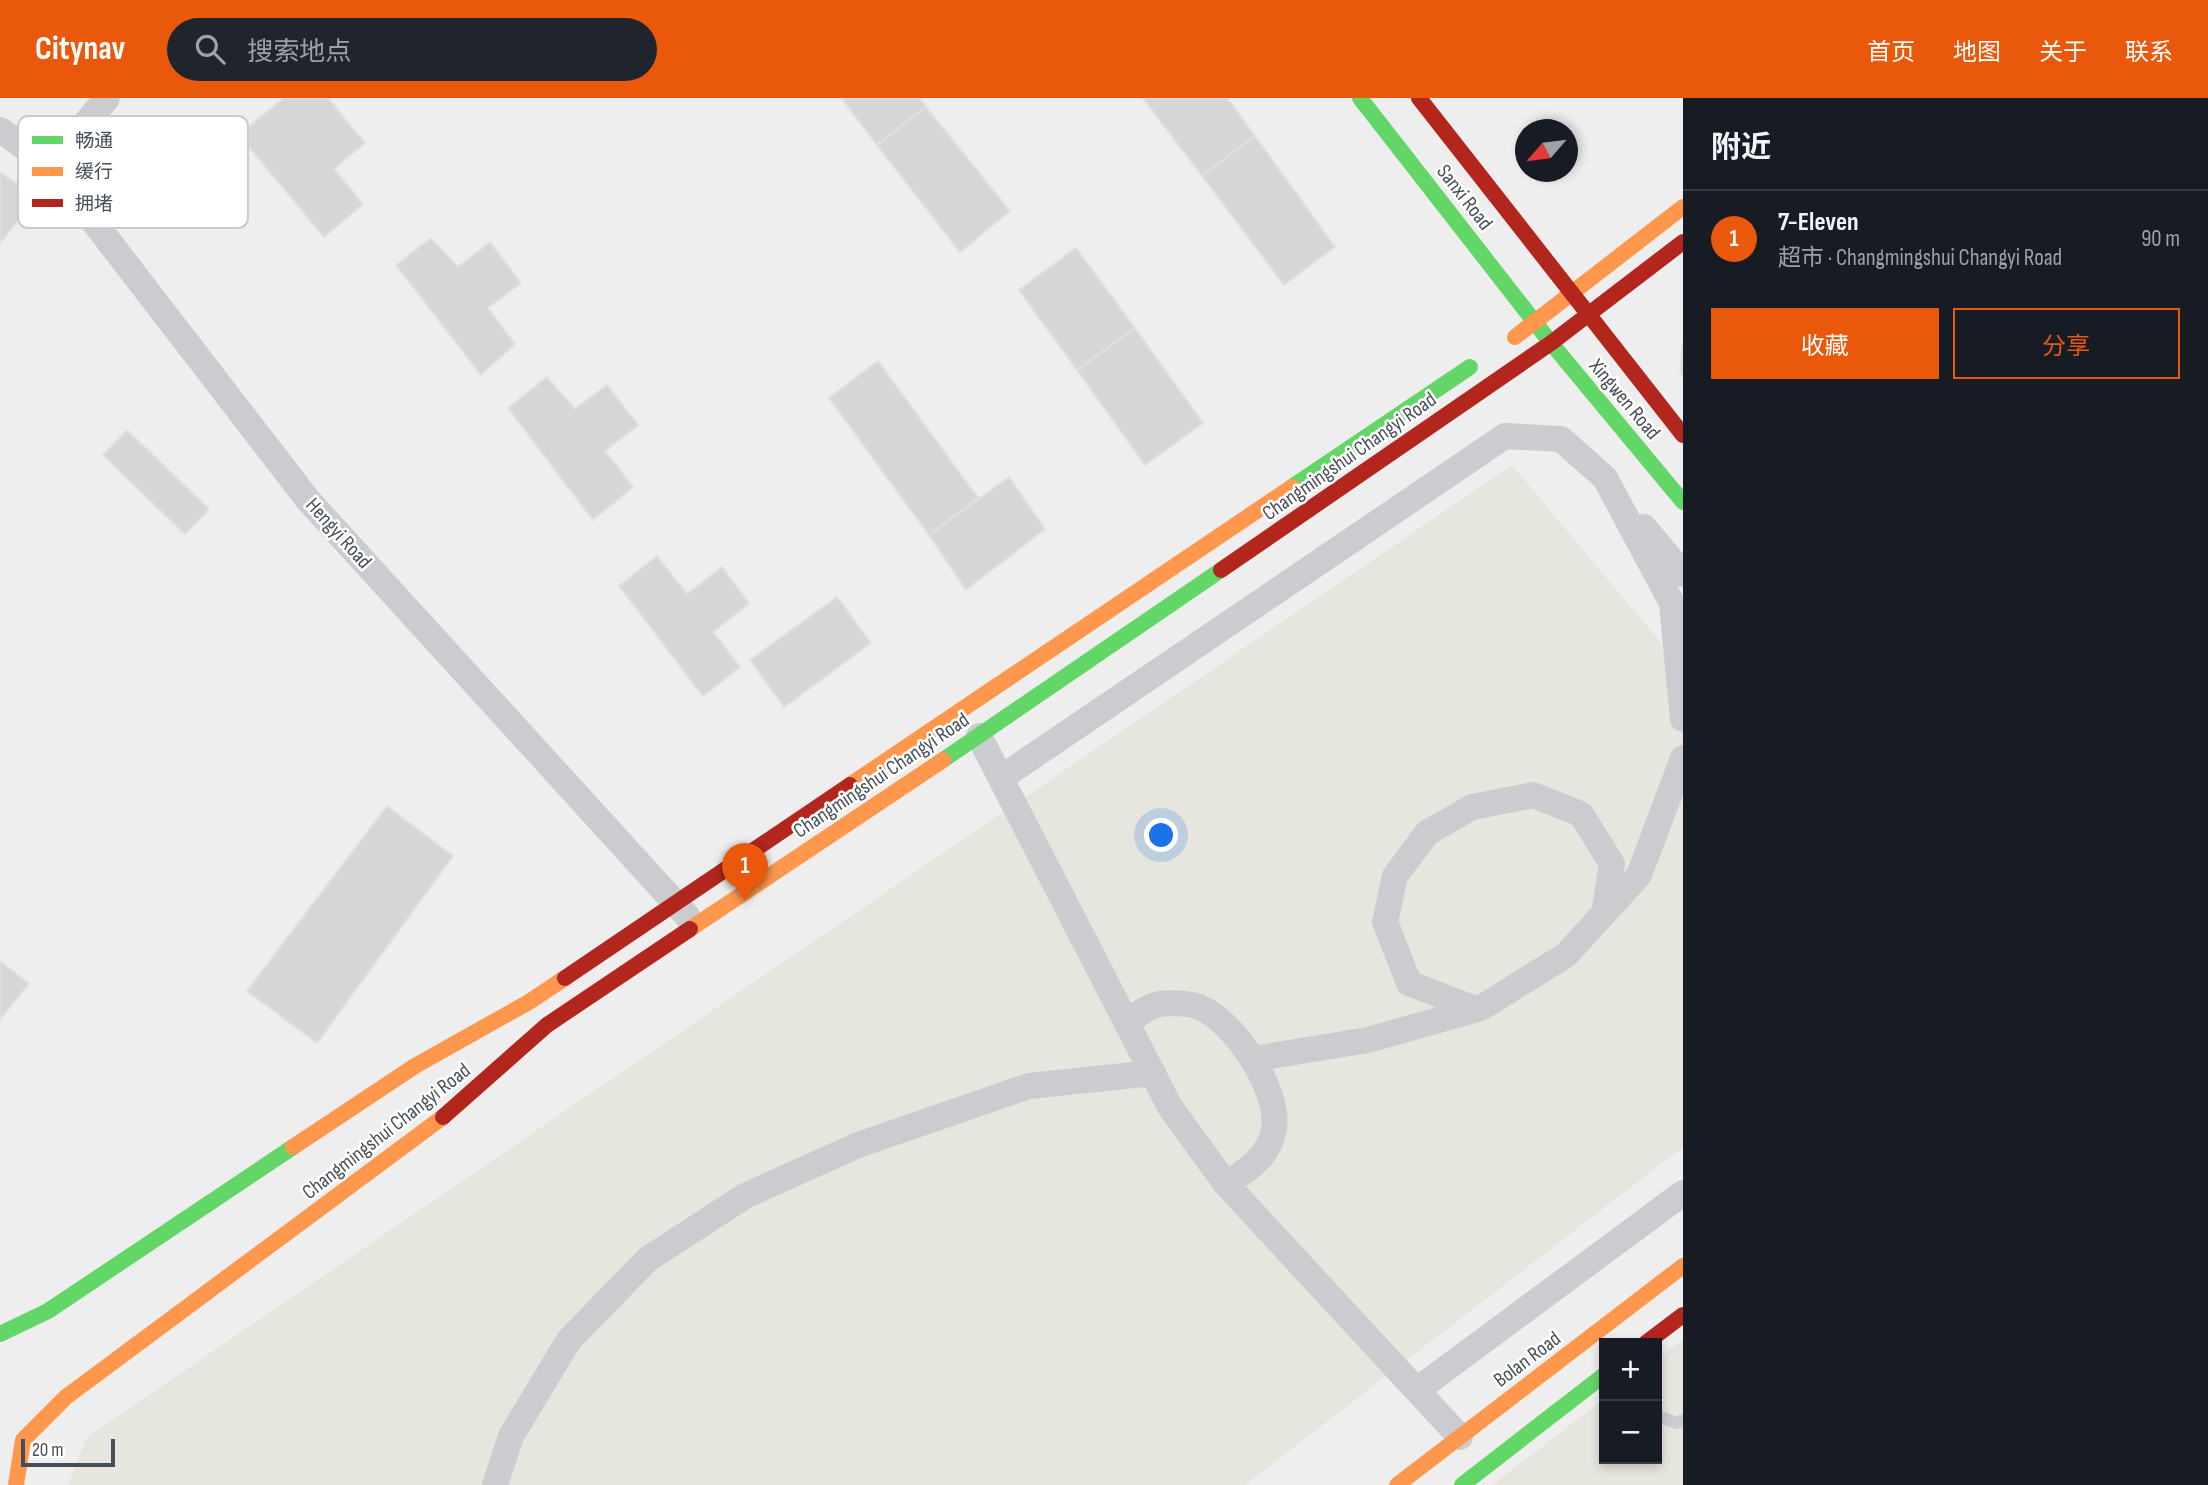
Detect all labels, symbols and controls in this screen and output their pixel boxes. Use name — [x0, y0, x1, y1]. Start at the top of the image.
search box — [167, 18, 657, 81]
text: Citynav — [35, 29, 125, 69]
icon: search — [191, 30, 229, 68]
text: 搜索地点 — [247, 37, 351, 68]
text: 首页 — [1867, 38, 1915, 67]
text: 地图 — [1953, 38, 2001, 67]
text: 关于 — [2039, 38, 2087, 67]
text: 联系 — [2125, 38, 2173, 67]
legend — [18, 116, 248, 228]
north arrow — [1515, 119, 1578, 182]
text: 畅通 — [75, 130, 113, 153]
text: 附近 — [1711, 130, 1771, 166]
street label: Sanxi Road — [1431, 160, 1498, 235]
text: 缓行 — [75, 161, 113, 184]
text: 拥堵 — [75, 193, 113, 216]
text: 7-Eleven — [1778, 207, 1859, 238]
text: 1 — [1729, 225, 1739, 253]
text: 90 m — [2141, 225, 2180, 253]
text: 超市 · Changmingshui Changyi Road — [1778, 244, 2062, 272]
button: 收藏 — [1711, 308, 1939, 379]
button: 分享 — [1953, 308, 2180, 379]
street label: Xingwen Road — [1583, 353, 1666, 445]
street label: Changmingshui Changyi Road — [1258, 387, 1441, 526]
street label: Hengyi Road — [300, 493, 377, 574]
street label: Changmingshui Changyi Road — [789, 707, 974, 844]
your location — [1144, 818, 1178, 852]
pin: 1 — [722, 843, 768, 901]
street label: Changmingshui Changyi Road — [297, 1058, 475, 1205]
street label: Bolan Road — [1489, 1326, 1566, 1393]
map controls — [1599, 1338, 1662, 1464]
button: + — [1599, 1338, 1662, 1401]
button: − — [1599, 1401, 1662, 1464]
scale bar — [21, 1436, 116, 1468]
text: 20 m — [32, 1439, 64, 1462]

